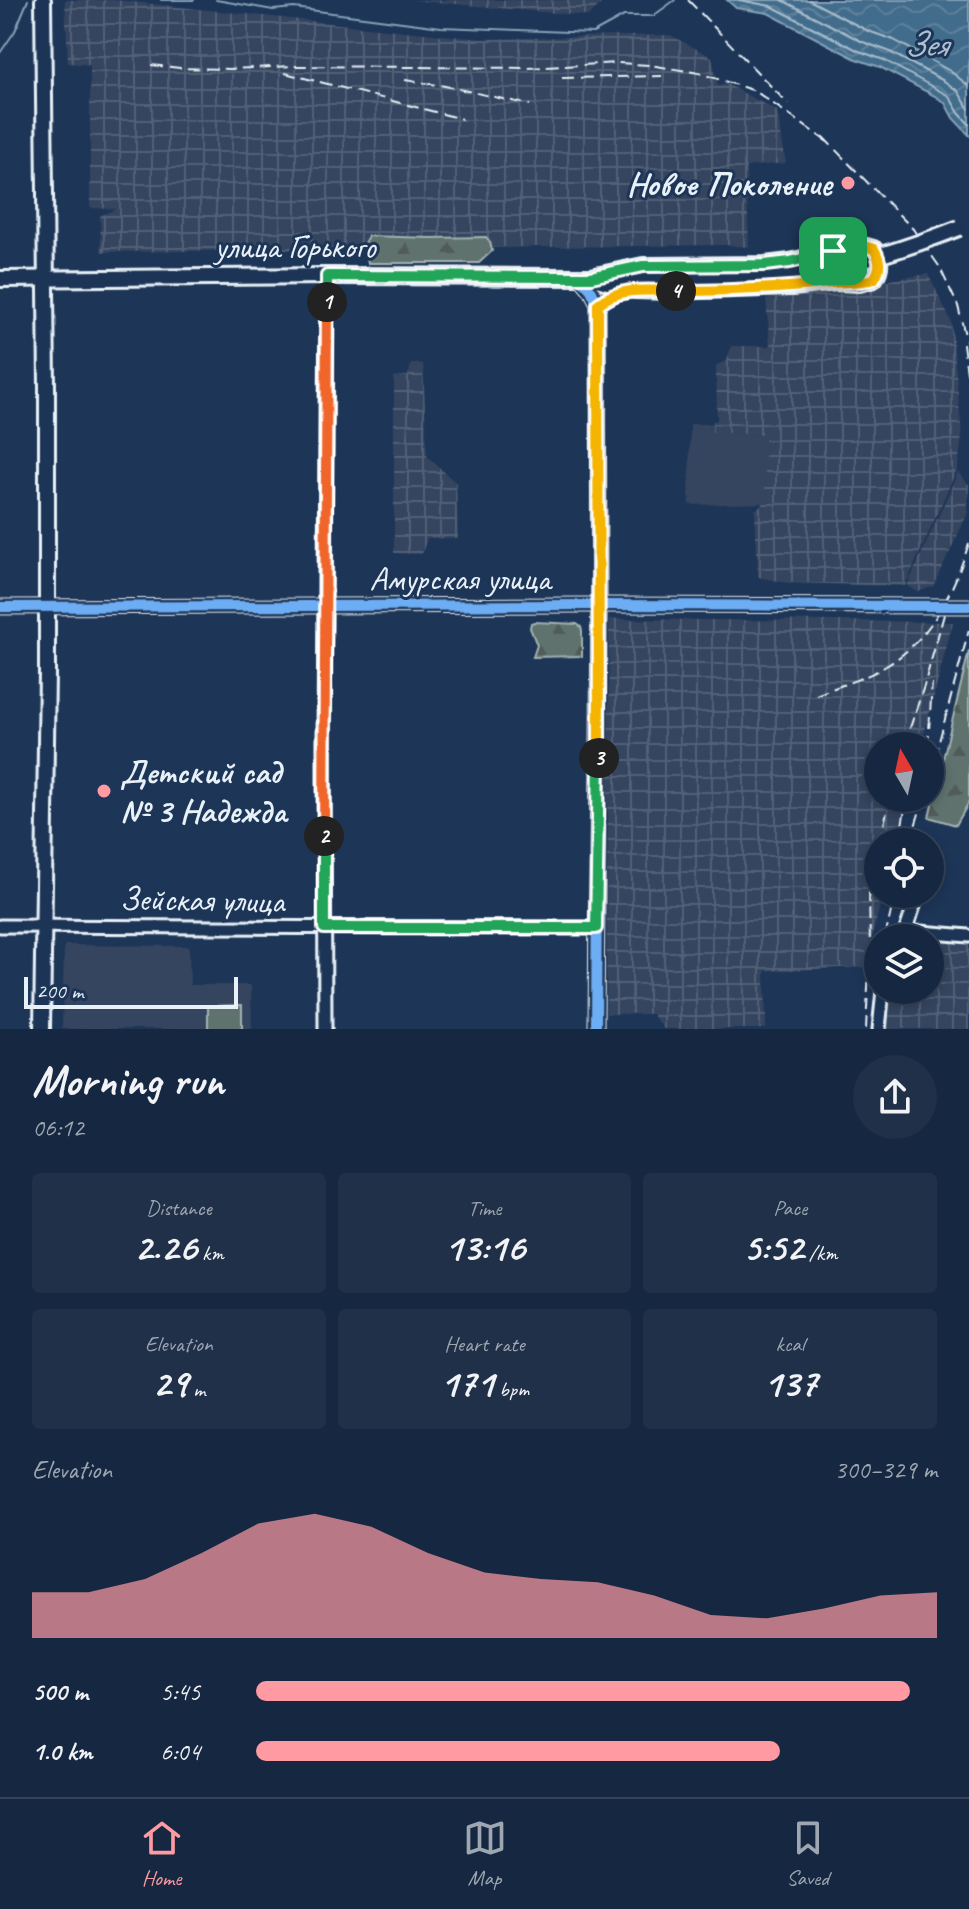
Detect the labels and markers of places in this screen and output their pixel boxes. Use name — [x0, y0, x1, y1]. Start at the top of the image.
place label: Новое Поколение — [627, 162, 834, 205]
marker: Новое Поколение — [839, 174, 857, 192]
pin — [799, 217, 867, 285]
pin: 4 — [656, 271, 696, 311]
pin: 1 — [307, 282, 347, 322]
pin: 3 — [579, 738, 619, 778]
place label: Детский сад № 3 Надежда — [120, 750, 289, 832]
marker: Детский сад № 3 Надежда — [95, 782, 113, 800]
pin: 2 — [304, 816, 344, 856]

